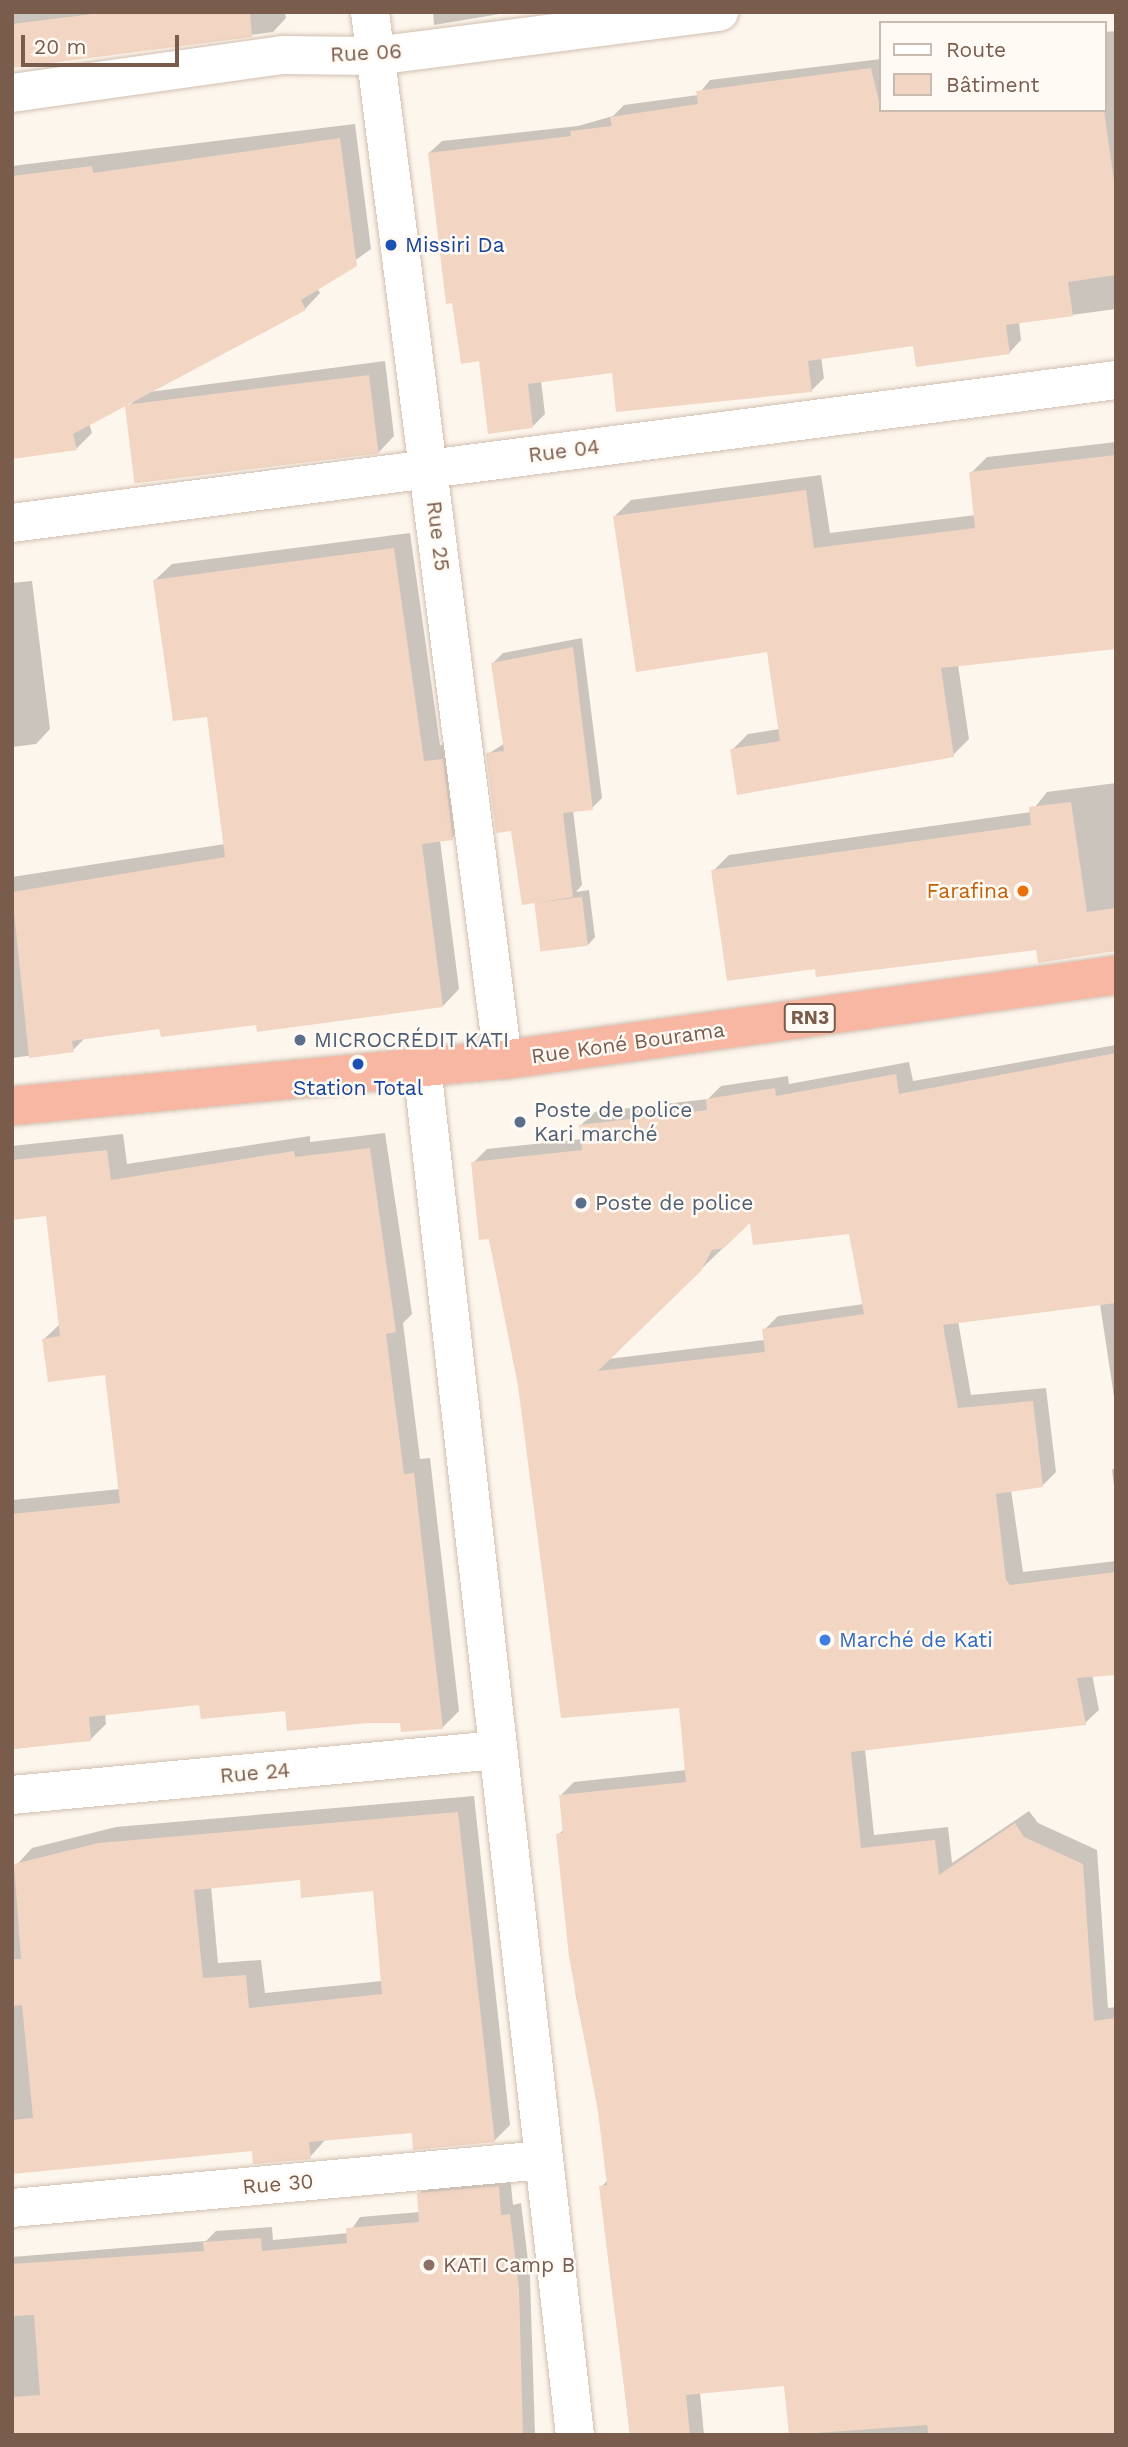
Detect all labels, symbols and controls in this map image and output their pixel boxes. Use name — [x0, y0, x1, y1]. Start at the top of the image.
scale bar — [24, 21, 182, 65]
legend — [880, 21, 1107, 112]
text: 20 m — [34, 34, 86, 59]
text: Route — [946, 37, 1006, 62]
street label: Rue 06 — [329, 39, 403, 67]
text: Bâtiment — [946, 72, 1039, 97]
place label: Missiri Da — [405, 232, 505, 258]
marker: Missiri Da — [383, 237, 399, 253]
street label: Rue 04 — [527, 434, 601, 468]
street label: Rue 25 — [421, 500, 455, 572]
place label: Farafina — [927, 878, 1009, 904]
marker: Farafina — [1015, 883, 1031, 899]
road number: RN3 — [784, 1002, 836, 1034]
street label: Rue Koné Bourama — [530, 1017, 726, 1069]
place label: MICROCRÉDIT KATI — [314, 1027, 510, 1053]
marker: MICROCRÉDIT KATI — [292, 1032, 308, 1048]
marker: Station Total — [350, 1056, 366, 1072]
place label: Station Total — [293, 1075, 423, 1101]
place label: Poste de police Kari marché — [534, 1097, 692, 1147]
marker: Poste de police Kari marché — [512, 1114, 528, 1130]
place label: Poste de police — [595, 1190, 753, 1216]
marker: Poste de police — [573, 1195, 589, 1211]
place label: Marché de Kati — [839, 1627, 993, 1653]
marker: Marché de Kati — [817, 1632, 833, 1648]
street label: Rue 24 — [219, 1757, 291, 1789]
street label: Rue 30 — [241, 2168, 315, 2200]
place label: KATI Camp B — [443, 2252, 575, 2278]
marker: KATI Camp B — [421, 2257, 437, 2273]

